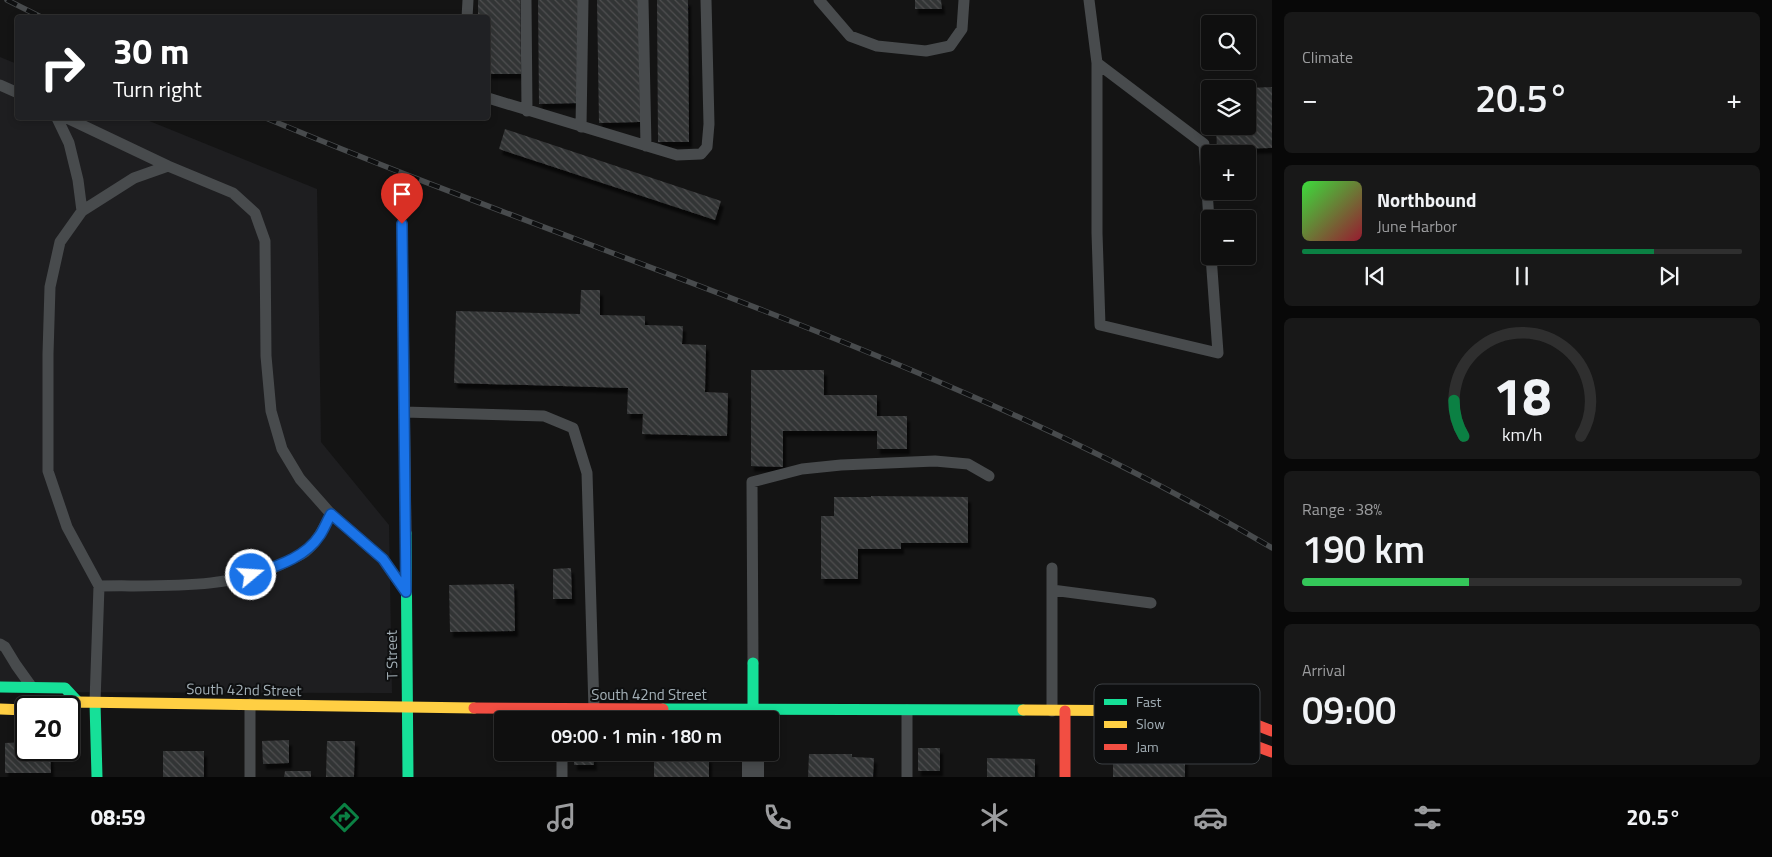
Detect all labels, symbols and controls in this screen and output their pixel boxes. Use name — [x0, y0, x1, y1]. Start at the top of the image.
map controls — [1201, 15, 1256, 265]
button: search — [1201, 15, 1256, 70]
text: 30 m — [113, 24, 189, 78]
icon: right — [30, 35, 95, 100]
text: Climate — [1302, 45, 1353, 69]
text: 20.5° — [1475, 69, 1569, 127]
text: Turn right — [113, 72, 202, 106]
text: − — [1302, 77, 1318, 120]
text: + — [1726, 77, 1742, 120]
button: layers — [1201, 80, 1256, 135]
button: + — [1201, 145, 1256, 200]
pin — [381, 173, 423, 224]
icon: arrive — [388, 180, 416, 208]
text: Northbound — [1377, 185, 1477, 214]
button: − — [1201, 210, 1256, 265]
text: June Harbor — [1377, 214, 1457, 238]
icon: previous — [1361, 262, 1389, 290]
icon: pause — [1508, 262, 1536, 290]
icon: next — [1655, 262, 1683, 290]
text: 18 — [1493, 356, 1551, 435]
text: km/h — [1502, 421, 1542, 448]
text: Range · 38% — [1302, 497, 1382, 521]
text: 190 km — [1302, 520, 1425, 578]
position arrow — [224, 548, 276, 600]
street label: T Street — [380, 629, 403, 680]
text: Arrival — [1302, 658, 1345, 682]
street label: South 42nd Street — [186, 677, 303, 702]
text: 09:00 — [1302, 681, 1396, 739]
street label: South 42nd Street — [591, 683, 707, 706]
legend — [1094, 684, 1260, 764]
text: Fast — [1136, 691, 1161, 712]
speed limit sign: 20 — [15, 696, 80, 761]
text: Slow — [1136, 713, 1165, 734]
text: 09:00 · 1 min · 180 m — [551, 721, 722, 750]
text: Jam — [1136, 736, 1159, 757]
text: 08:59 — [91, 800, 146, 834]
icon: directions — [327, 800, 362, 835]
icon: music — [544, 800, 579, 835]
icon: phone — [760, 800, 795, 835]
icon: climate — [977, 800, 1012, 835]
icon: car — [1193, 800, 1228, 835]
icon: filters — [1410, 800, 1445, 835]
text: 20.5° — [1626, 800, 1681, 834]

